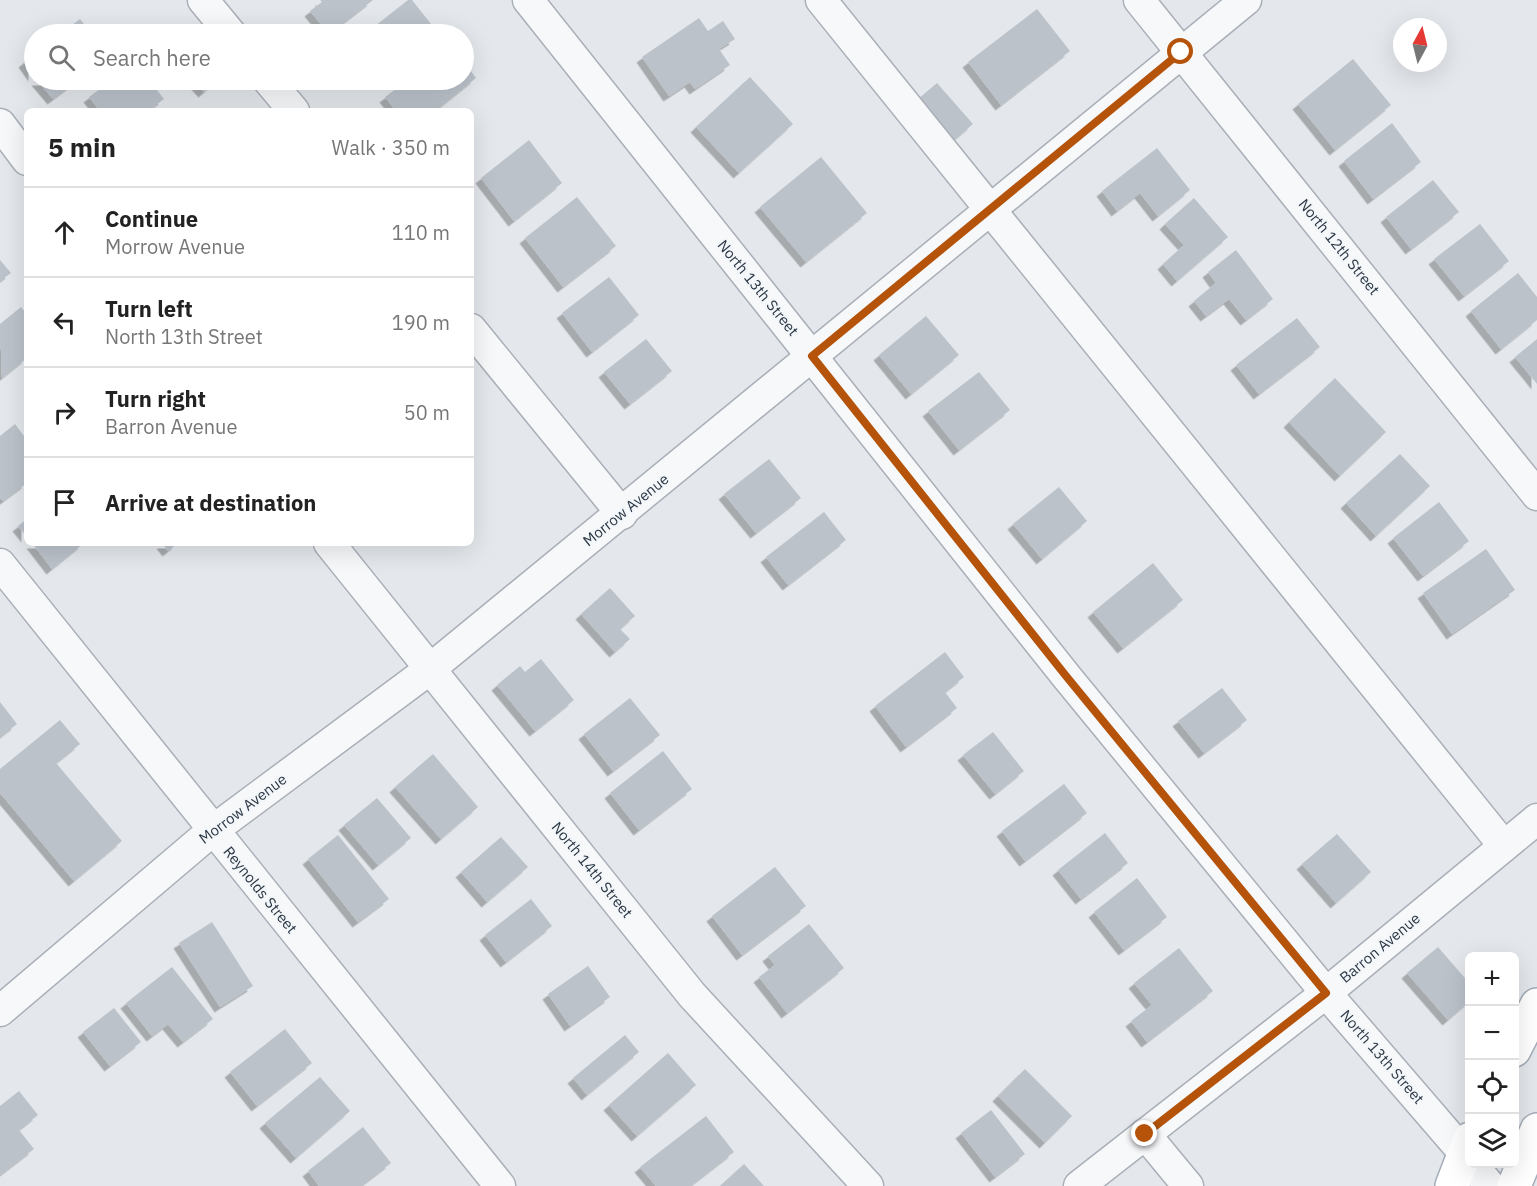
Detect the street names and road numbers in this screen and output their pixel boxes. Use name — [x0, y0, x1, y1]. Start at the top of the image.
street label: North 12th Street — [1295, 195, 1384, 299]
street label: North 13th Street — [714, 236, 803, 340]
street label: Morrow Avenue — [579, 469, 672, 550]
street label: Morrow Avenue — [195, 769, 290, 848]
street label: North 14th Street — [548, 818, 637, 922]
street label: Reynolds Street — [219, 842, 301, 937]
street label: Barron Avenue — [1336, 908, 1424, 987]
street label: North 13th Street — [1336, 1006, 1428, 1108]

